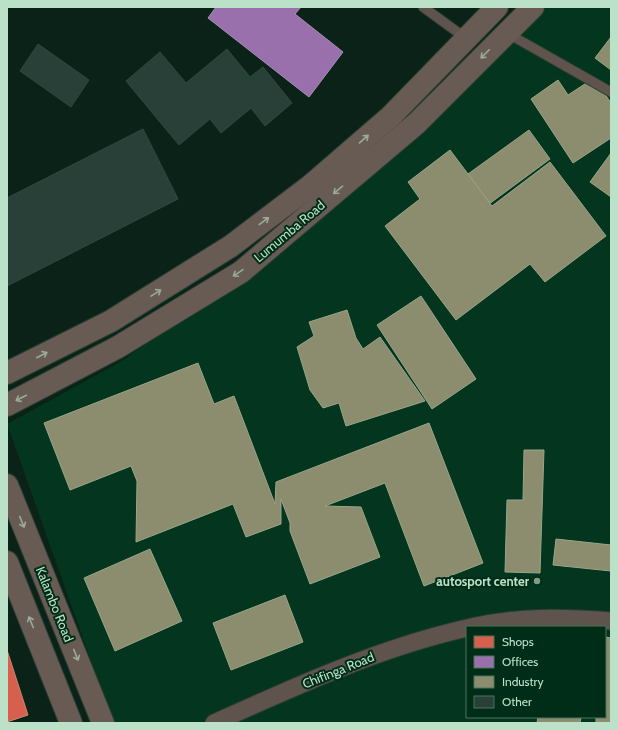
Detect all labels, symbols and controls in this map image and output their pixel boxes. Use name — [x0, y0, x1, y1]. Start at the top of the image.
one-way arrow — [480, 49, 490, 59]
one-way arrow — [359, 134, 370, 143]
one-way arrow — [333, 185, 343, 194]
street label: Lumumba Road — [250, 197, 328, 265]
one-way arrow — [258, 217, 269, 225]
one-way arrow — [233, 269, 244, 277]
one-way arrow — [150, 289, 161, 297]
one-way arrow — [36, 351, 48, 358]
one-way arrow — [15, 394, 27, 402]
one-way arrow — [18, 515, 26, 527]
street label: Kalambo Road — [33, 564, 77, 644]
place label: autosport center — [436, 573, 530, 589]
marker: autosport center — [532, 576, 542, 586]
one-way arrow — [26, 616, 34, 628]
legend — [466, 626, 606, 718]
text: Shops — [502, 634, 534, 649]
street label: Chifinga Road — [300, 648, 376, 692]
one-way arrow — [72, 649, 80, 661]
text: Offices — [502, 654, 538, 669]
text: Industry — [502, 674, 543, 689]
text: Other — [502, 694, 532, 709]

